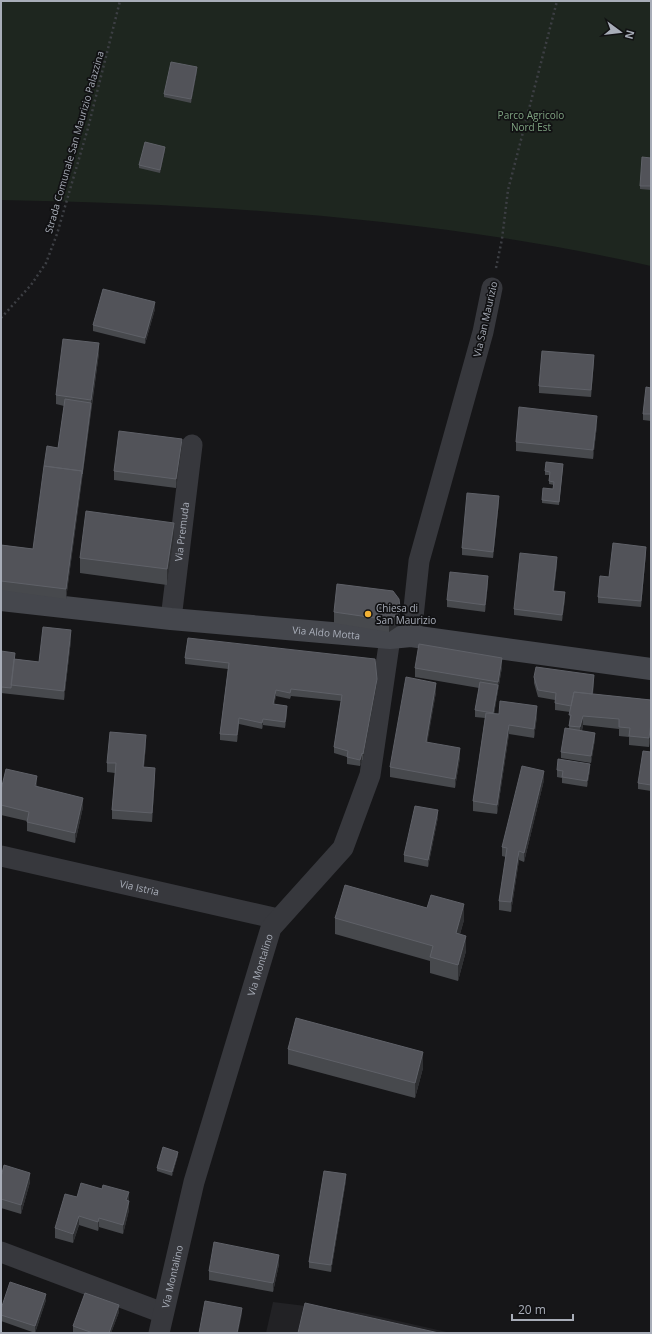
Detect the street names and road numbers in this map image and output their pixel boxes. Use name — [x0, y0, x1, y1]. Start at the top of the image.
street label: Strada Comunale San Maurizio Palazzina — [41, 49, 107, 235]
street label: Via San Maurizio — [470, 280, 500, 358]
street label: Via Premuda — [171, 501, 192, 562]
street label: Via Aldo Motta — [292, 623, 361, 642]
street label: Via Istria — [118, 876, 161, 899]
street label: Via Montalino — [244, 932, 276, 998]
street label: Via Montalino — [158, 1244, 186, 1309]

